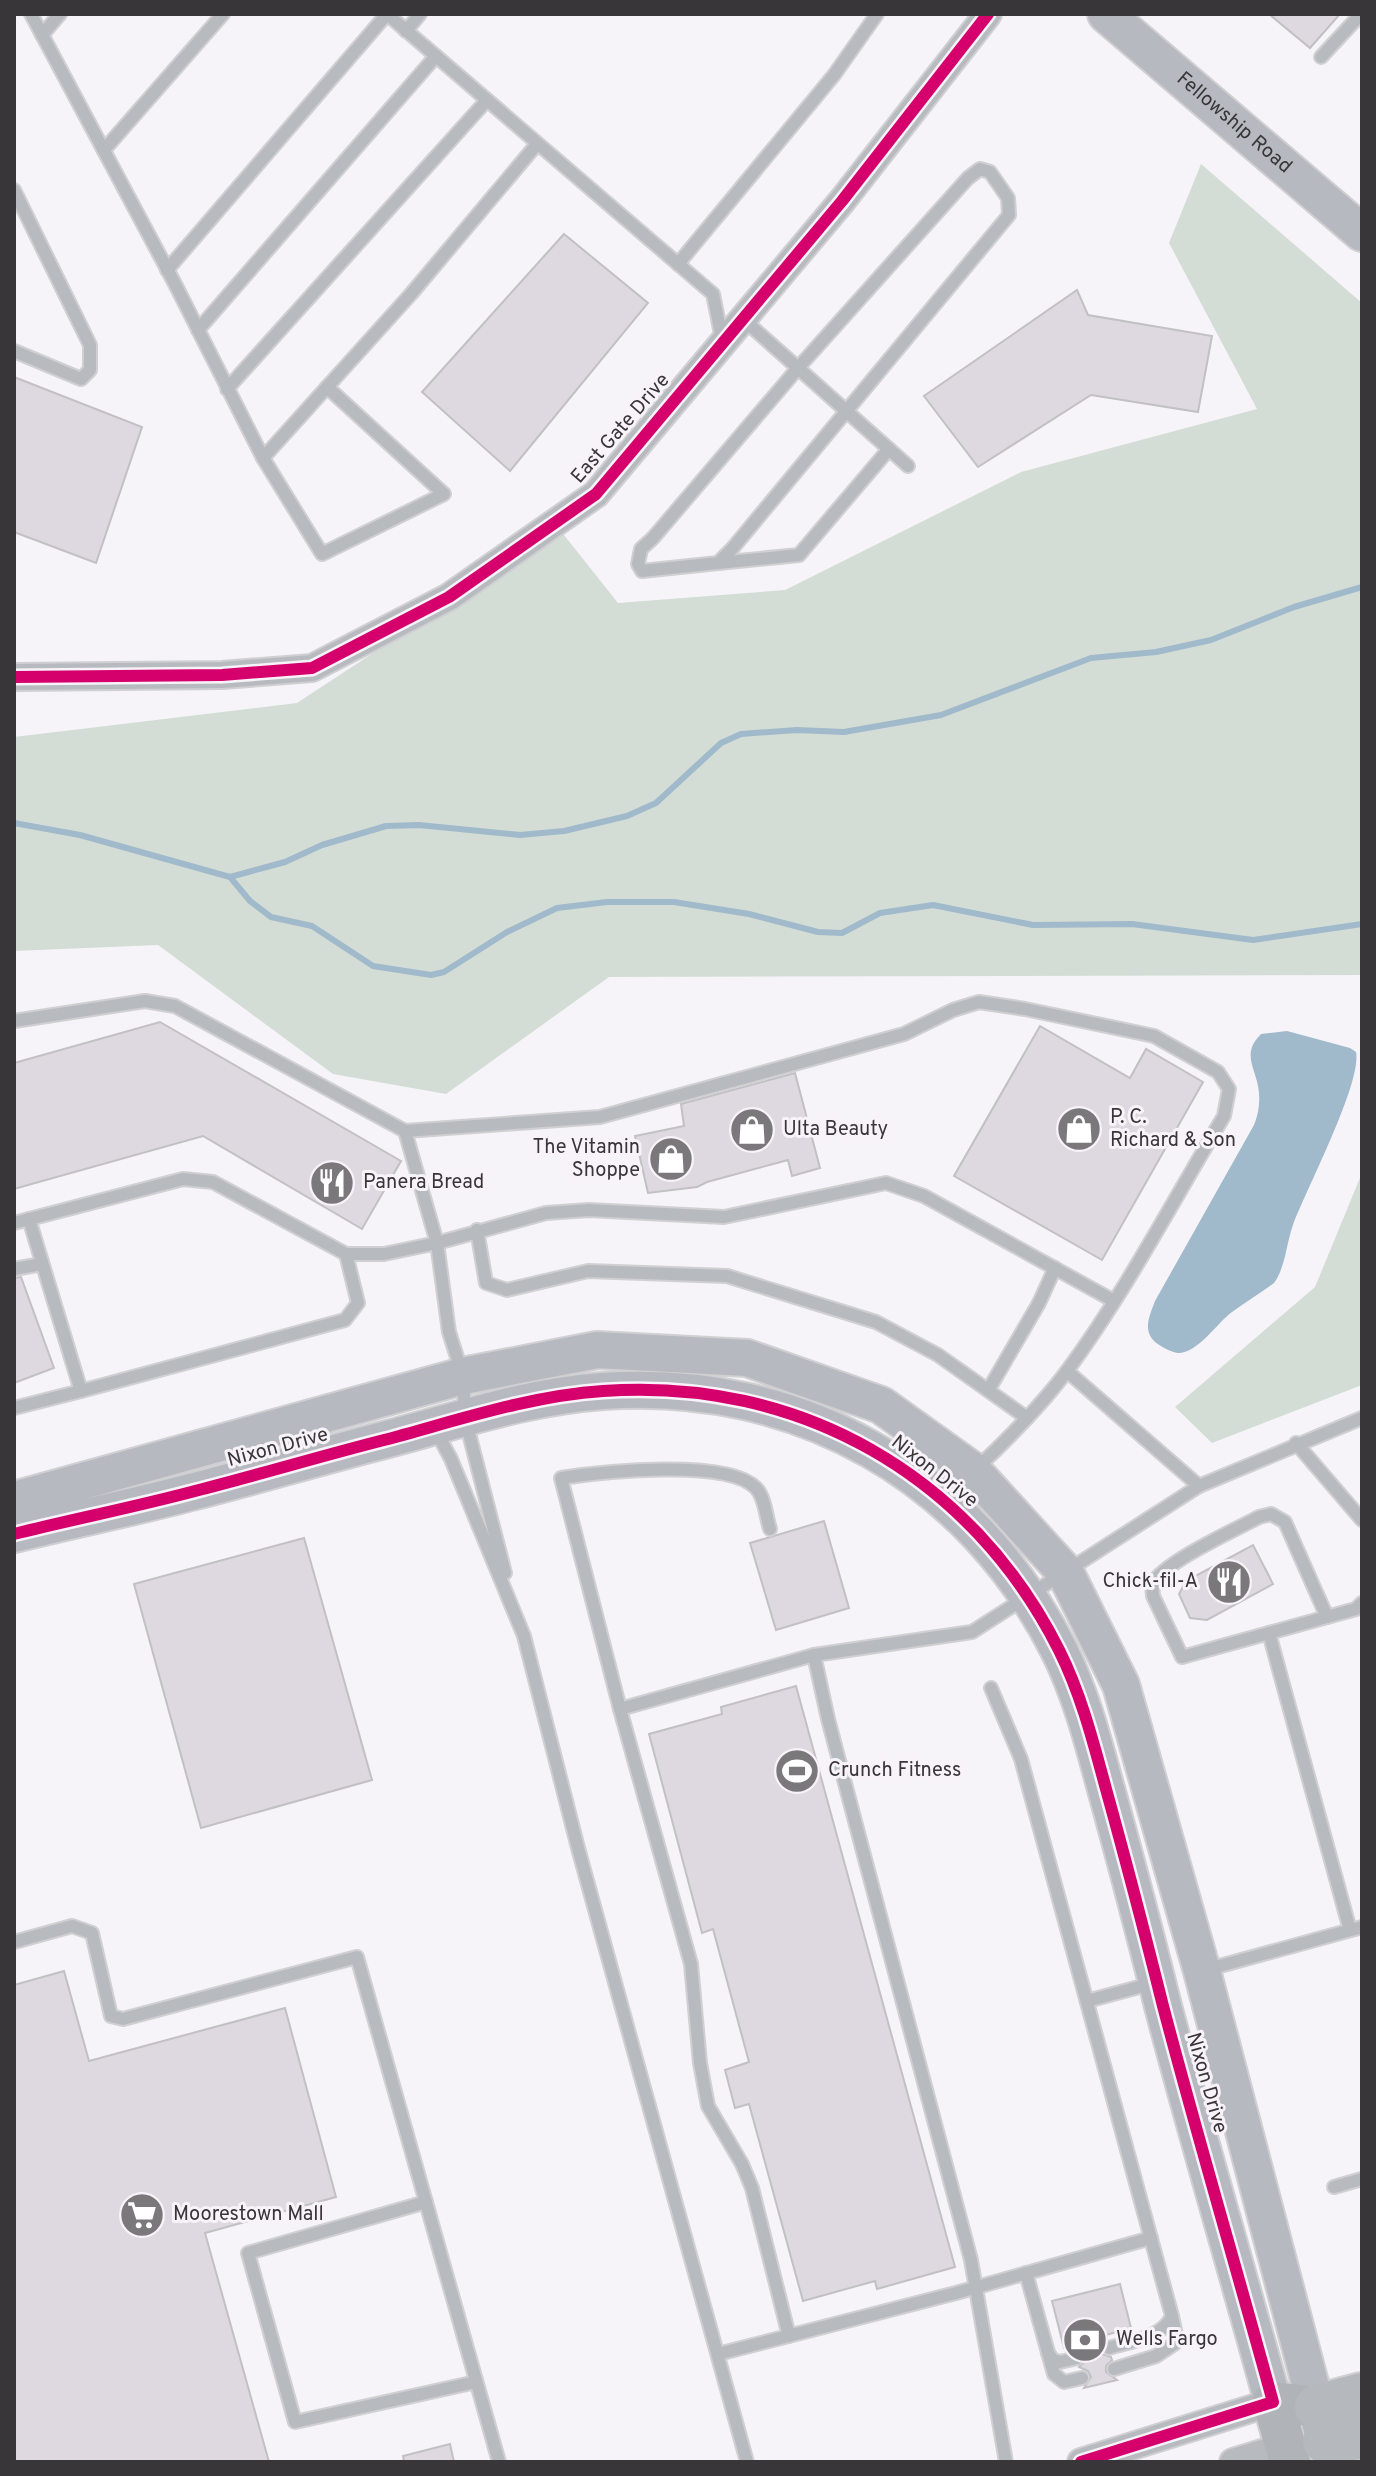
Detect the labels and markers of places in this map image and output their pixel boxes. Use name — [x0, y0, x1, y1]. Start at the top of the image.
shop icon: P. C. Richard & Son — [1055, 1105, 1103, 1153]
place label: P. C. Richard & Son — [1110, 1105, 1236, 1154]
shop icon: Ulta Beauty — [728, 1106, 776, 1154]
place label: Ulta Beauty — [783, 1117, 888, 1143]
place label: The Vitamin Shoppe — [533, 1135, 640, 1184]
shop icon: The Vitamin Shoppe — [647, 1135, 695, 1183]
restaurant icon: Panera Bread — [308, 1159, 356, 1207]
place label: Panera Bread — [363, 1170, 484, 1196]
restaurant icon: Chick-fil-A — [1205, 1558, 1253, 1606]
place label: Chick-fil-A — [1102, 1569, 1198, 1595]
sports icon: Crunch Fitness — [773, 1747, 821, 1795]
place label: Crunch Fitness — [828, 1758, 961, 1784]
supermarket icon: Moorestown Mall — [118, 2191, 166, 2239]
place label: Moorestown Mall — [173, 2202, 324, 2228]
bank icon: Wells Fargo — [1061, 2316, 1109, 2364]
place label: Wells Fargo — [1116, 2327, 1218, 2353]

